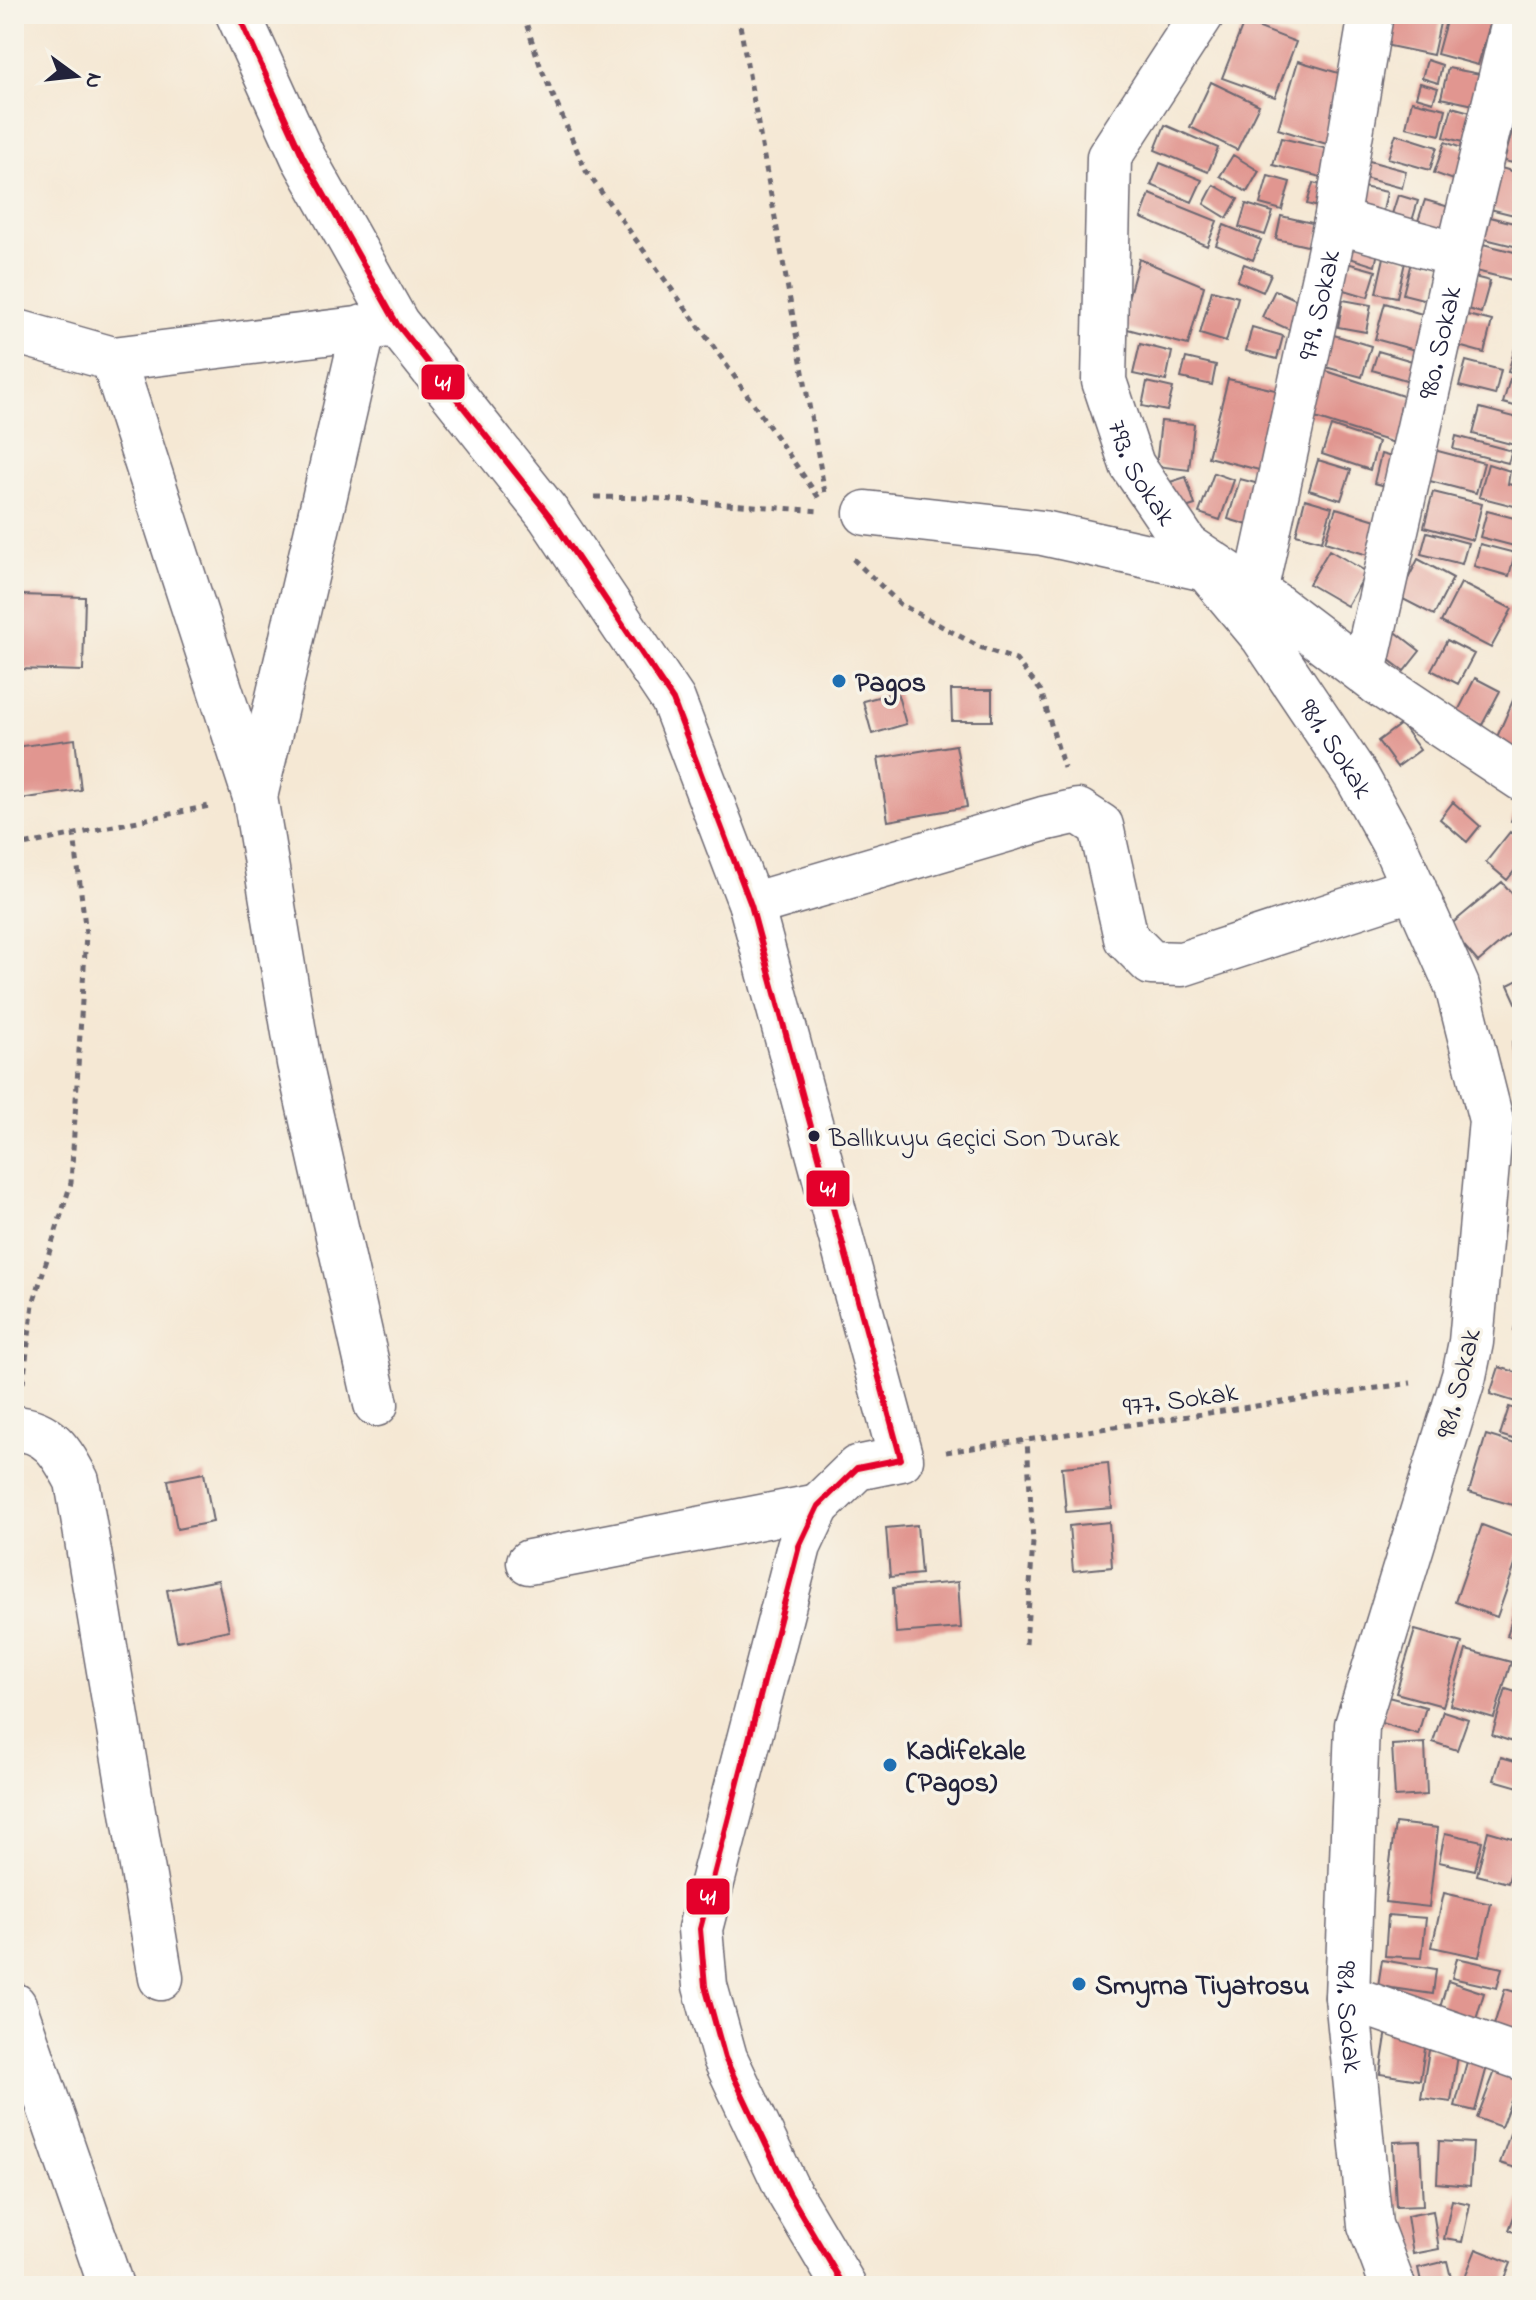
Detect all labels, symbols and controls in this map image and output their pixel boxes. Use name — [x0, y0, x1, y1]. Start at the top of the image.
north arrow — [36, 36, 116, 116]
text: N — [75, 69, 110, 92]
street label: 979. Sokak — [1289, 245, 1353, 365]
street label: 980. Sokak — [1409, 282, 1475, 404]
line badge: 41 — [420, 363, 466, 401]
text: 41 — [435, 369, 451, 401]
street label: 793. Sokak — [1094, 415, 1185, 536]
place label: Pagos — [855, 664, 926, 706]
marker: Pagos — [830, 672, 848, 690]
street label: 981. Sokak — [1286, 692, 1382, 807]
place label: Ballıkuyu Geçici Son Durak — [828, 1121, 1120, 1159]
marker: Ballıkuyu Geçici Son Durak — [806, 1128, 822, 1144]
line badge: 41 — [805, 1169, 851, 1208]
text: 41 — [820, 1175, 836, 1207]
street label: 981. Sokak — [1427, 1324, 1494, 1443]
street label: 977. Sokak — [1120, 1373, 1241, 1430]
place label: Kadifekale (Pagos) — [906, 1732, 1027, 1806]
marker: Kadifekale (Pagos) — [881, 1756, 899, 1774]
line badge: 41 — [685, 1877, 731, 1916]
text: 41 — [700, 1883, 716, 1915]
street label: 981. Sokak — [1323, 1960, 1372, 2076]
place label: Smyrna Tiyatrosu — [1095, 1967, 1310, 2008]
marker: Smyrna Tiyatrosu — [1070, 1975, 1088, 1993]

